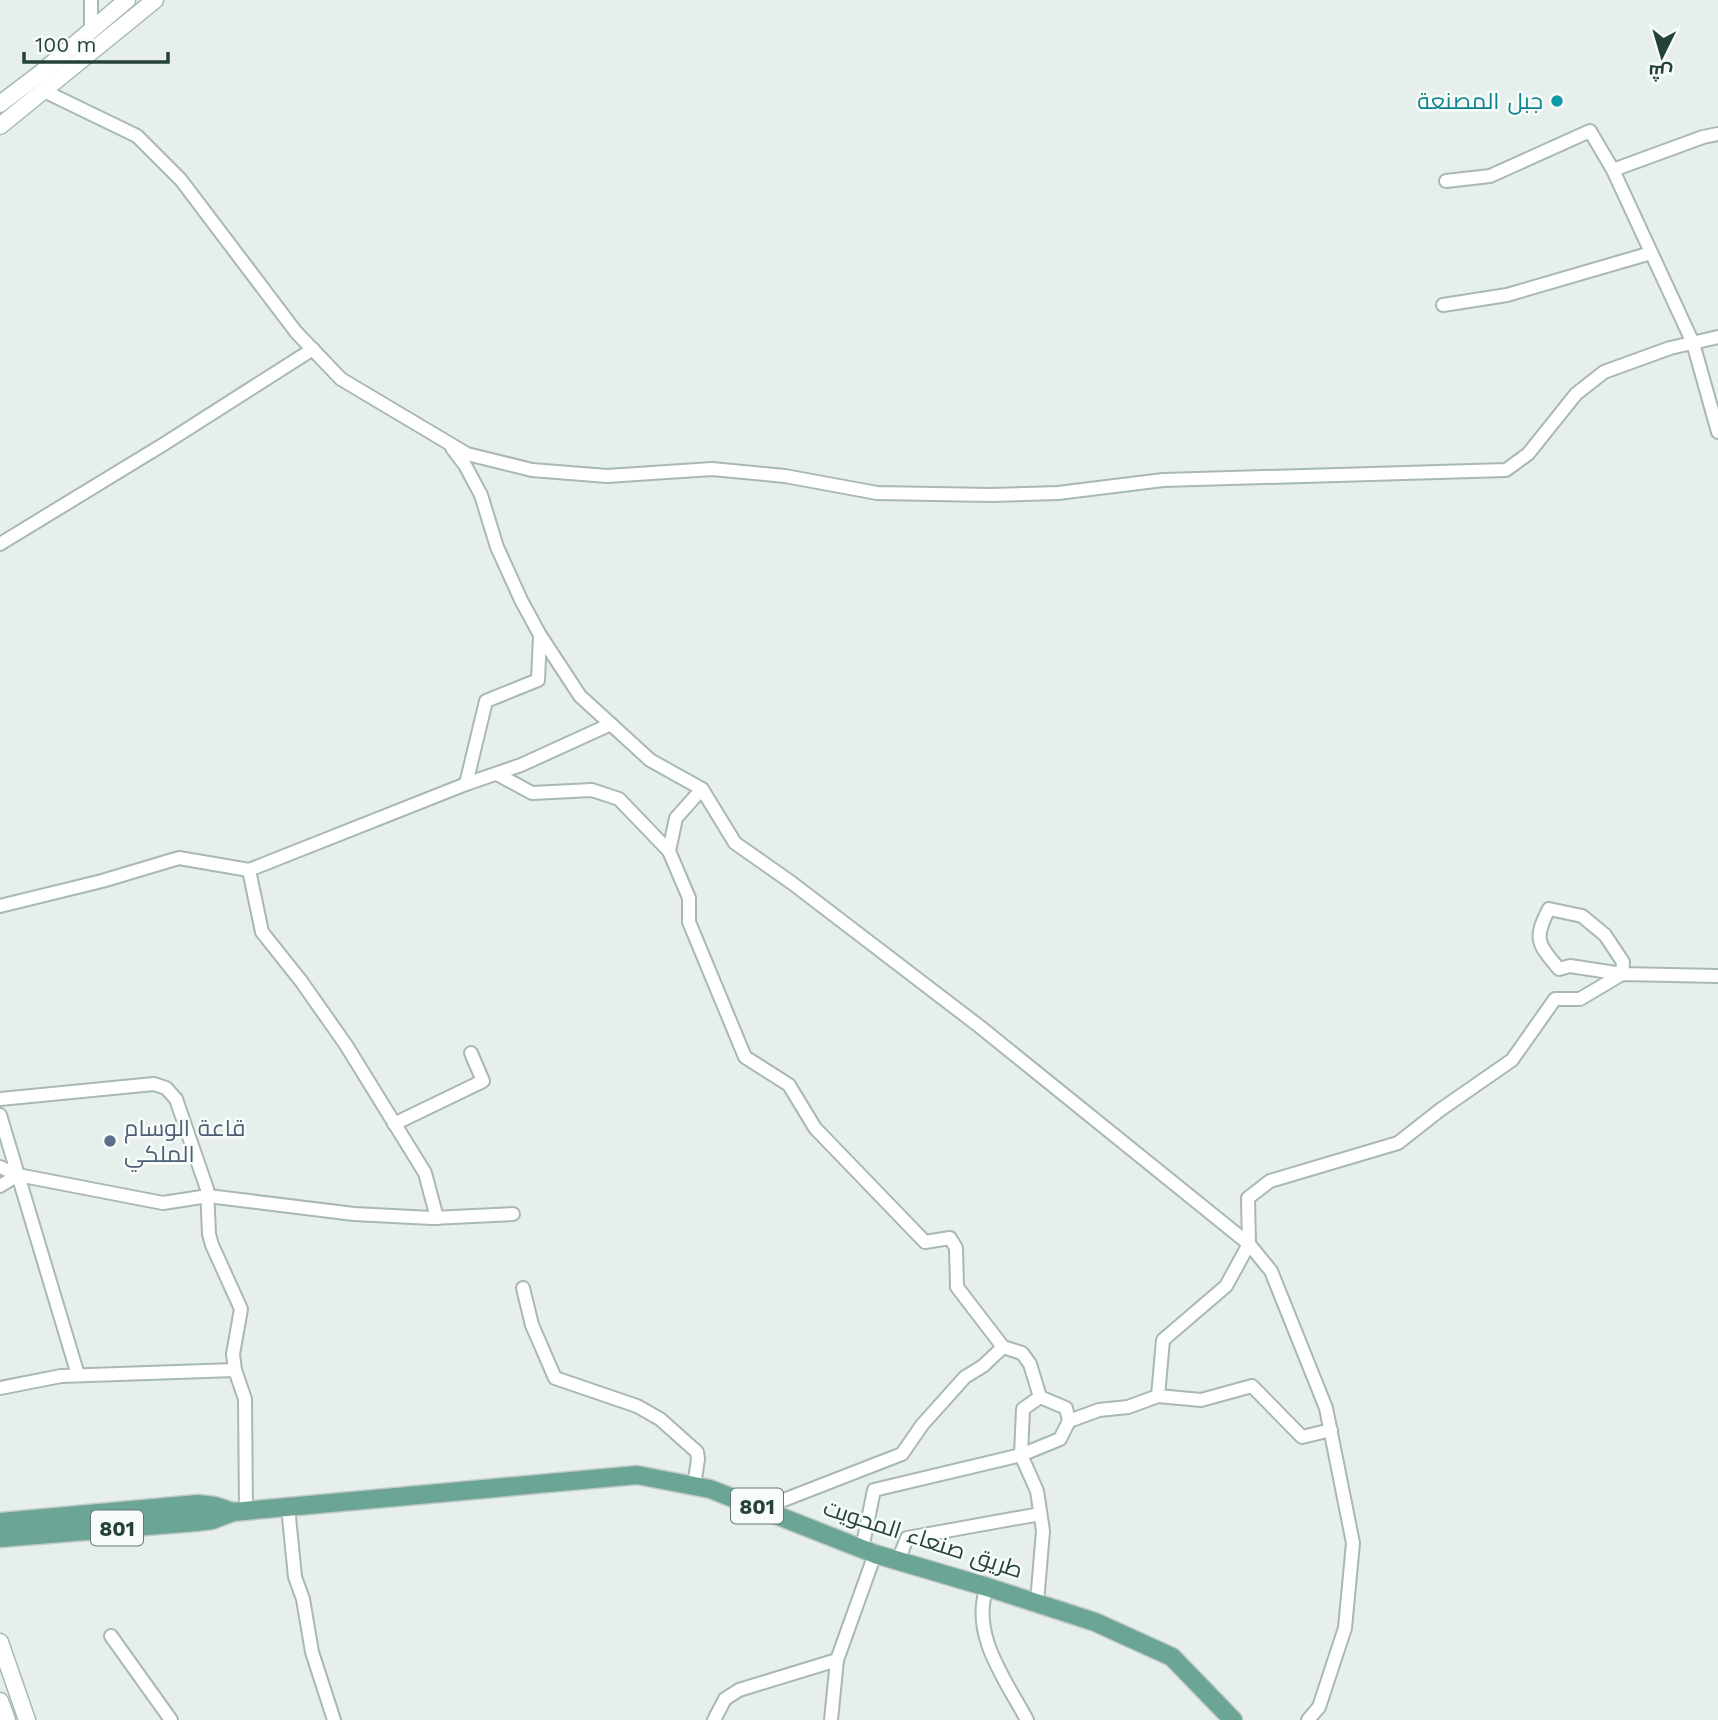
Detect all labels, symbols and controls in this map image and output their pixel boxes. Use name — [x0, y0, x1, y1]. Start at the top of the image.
scale bar — [24, 21, 168, 65]
north arrow — [1627, 21, 1697, 91]
text: 100 m — [35, 32, 97, 57]
text: ش — [1647, 60, 1674, 85]
place label: جبل المصنعة — [1417, 88, 1543, 115]
marker: جبل المصنعة — [1549, 93, 1565, 109]
place label: قاعة الوسام الملكي — [124, 1115, 246, 1172]
marker: قاعة الوسام الملكي — [102, 1133, 118, 1149]
road number: 801 — [731, 1488, 783, 1524]
street label: طريق صنعاء المحويت — [820, 1494, 1026, 1584]
road number: 801 — [91, 1510, 143, 1546]

